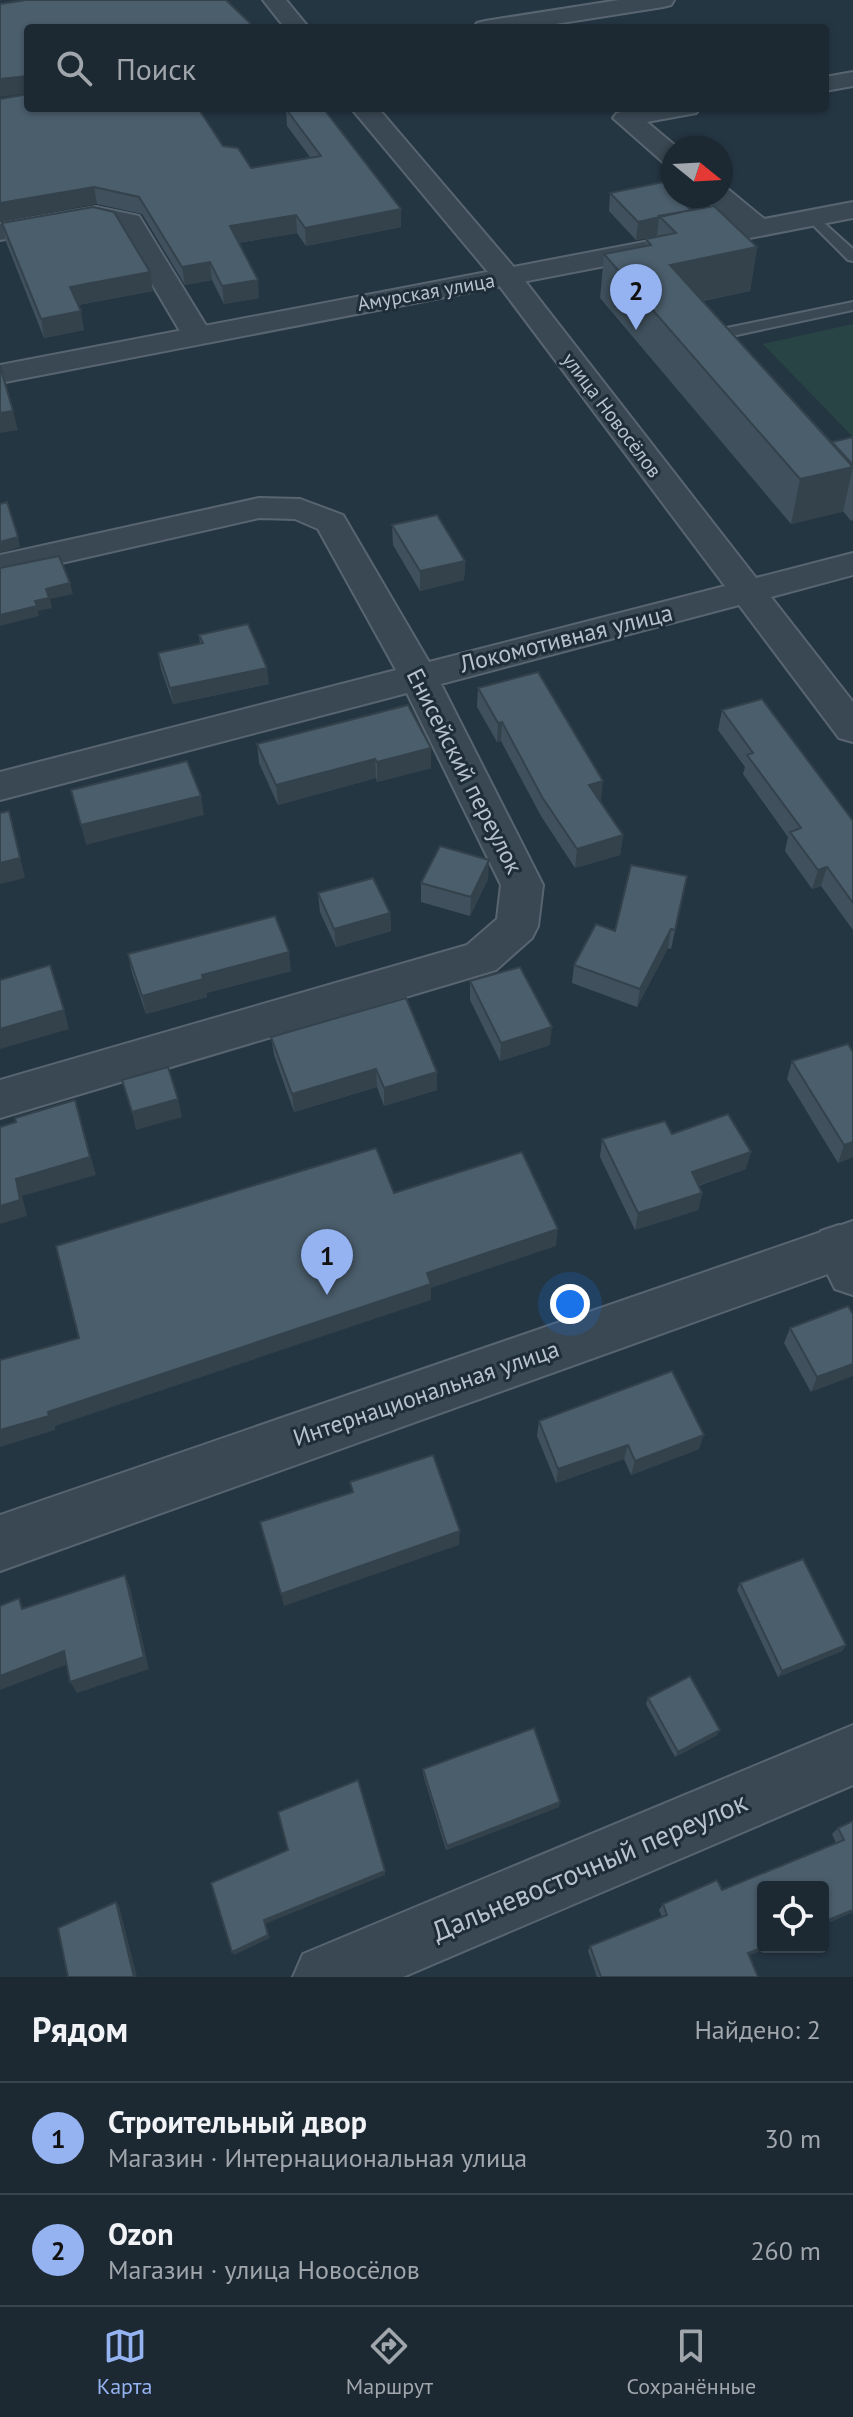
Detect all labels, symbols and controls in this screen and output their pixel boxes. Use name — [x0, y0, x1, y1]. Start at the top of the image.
search box — [24, 24, 829, 112]
icon: search — [52, 46, 96, 90]
text: Поиск — [116, 49, 196, 88]
north arrow — [661, 136, 733, 208]
pin: 2 — [610, 264, 662, 330]
street label: Амурская улица — [355, 267, 497, 317]
street label: улица Новосёлов — [556, 347, 668, 483]
street label: Локомотивная улица — [455, 597, 676, 680]
street label: Енисейский переулок — [400, 663, 530, 879]
pin: 1 — [301, 1229, 353, 1295]
your location — [550, 1284, 590, 1324]
street label: Интернациональная улица — [289, 1333, 563, 1453]
street label: Дальневосточный переулок — [426, 1782, 753, 1949]
map controls — [757, 1881, 829, 1953]
button: locate — [757, 1881, 829, 1953]
text: Рядом — [32, 2007, 128, 2051]
text: Найдено: 2 — [694, 2013, 821, 2046]
text: Строительный двор — [108, 2102, 367, 2141]
text: 1 — [51, 2122, 65, 2155]
text: 30 m — [765, 2122, 821, 2155]
text: Магазин · Интернациональная улица — [108, 2141, 527, 2174]
text: Ozon — [108, 2214, 174, 2253]
text: 2 — [51, 2234, 65, 2267]
text: 260 m — [750, 2234, 821, 2267]
text: Магазин · улица Новосёлов — [108, 2253, 420, 2286]
tab: Карта — [97, 2324, 152, 2400]
tab: Маршрут — [346, 2324, 433, 2400]
tab: Сохранённые — [626, 2324, 756, 2400]

